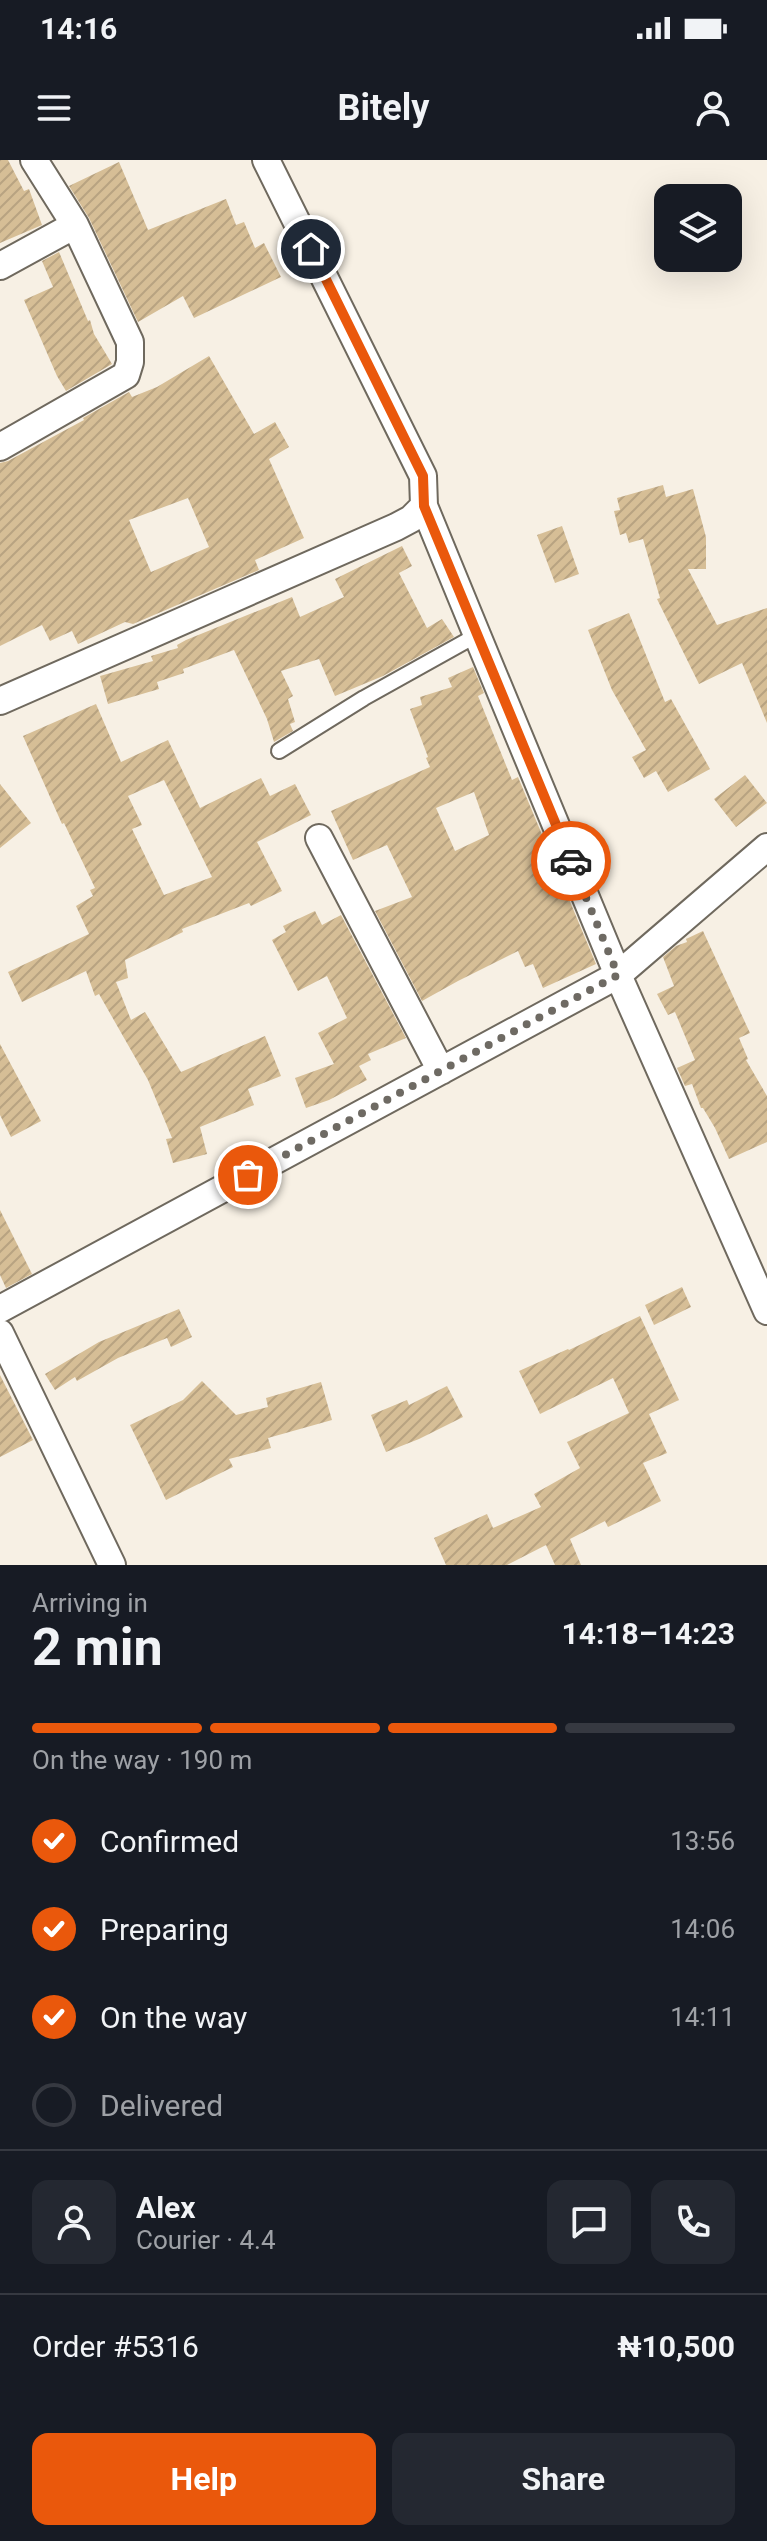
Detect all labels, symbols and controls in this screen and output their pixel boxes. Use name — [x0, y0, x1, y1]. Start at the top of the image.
text: 14:16 — [40, 11, 117, 46]
icon: menu — [32, 86, 76, 130]
icon: person — [691, 86, 735, 130]
text: Bitely — [338, 87, 429, 129]
map controls — [654, 184, 742, 272]
button: layers — [654, 184, 742, 272]
pin — [277, 215, 345, 283]
icon: home — [289, 227, 333, 271]
courier — [531, 821, 611, 901]
icon: car — [549, 839, 593, 883]
pin — [214, 1141, 282, 1209]
icon: bag — [226, 1153, 270, 1197]
text: Arriving in — [32, 1588, 148, 1618]
text: 14:18–14:23 — [561, 1616, 735, 1651]
text: 2 min — [32, 1617, 163, 1678]
text: On the way · 190 m — [32, 1745, 252, 1775]
icon: check — [32, 1819, 76, 1863]
text: Confirmed — [100, 1824, 239, 1859]
text: 13:56 — [670, 1826, 735, 1856]
icon: check — [32, 1907, 76, 1951]
text: Preparing — [100, 1912, 229, 1947]
text: 14:06 — [670, 1914, 735, 1944]
icon: check — [32, 1995, 76, 2039]
text: On the way — [100, 2000, 247, 2035]
text: 14:11 — [670, 2002, 735, 2032]
text: Delivered — [100, 2088, 223, 2123]
button: person — [32, 2180, 116, 2264]
button: chat — [547, 2180, 631, 2264]
button: phone — [651, 2180, 735, 2264]
text: Alex — [136, 2190, 196, 2225]
text: Courier · 4.4 — [136, 2225, 276, 2255]
text: Order #5316 — [32, 2329, 199, 2364]
text: ₦10,500 — [617, 2329, 735, 2364]
button: Help — [32, 2433, 376, 2525]
button: Share — [392, 2433, 735, 2525]

